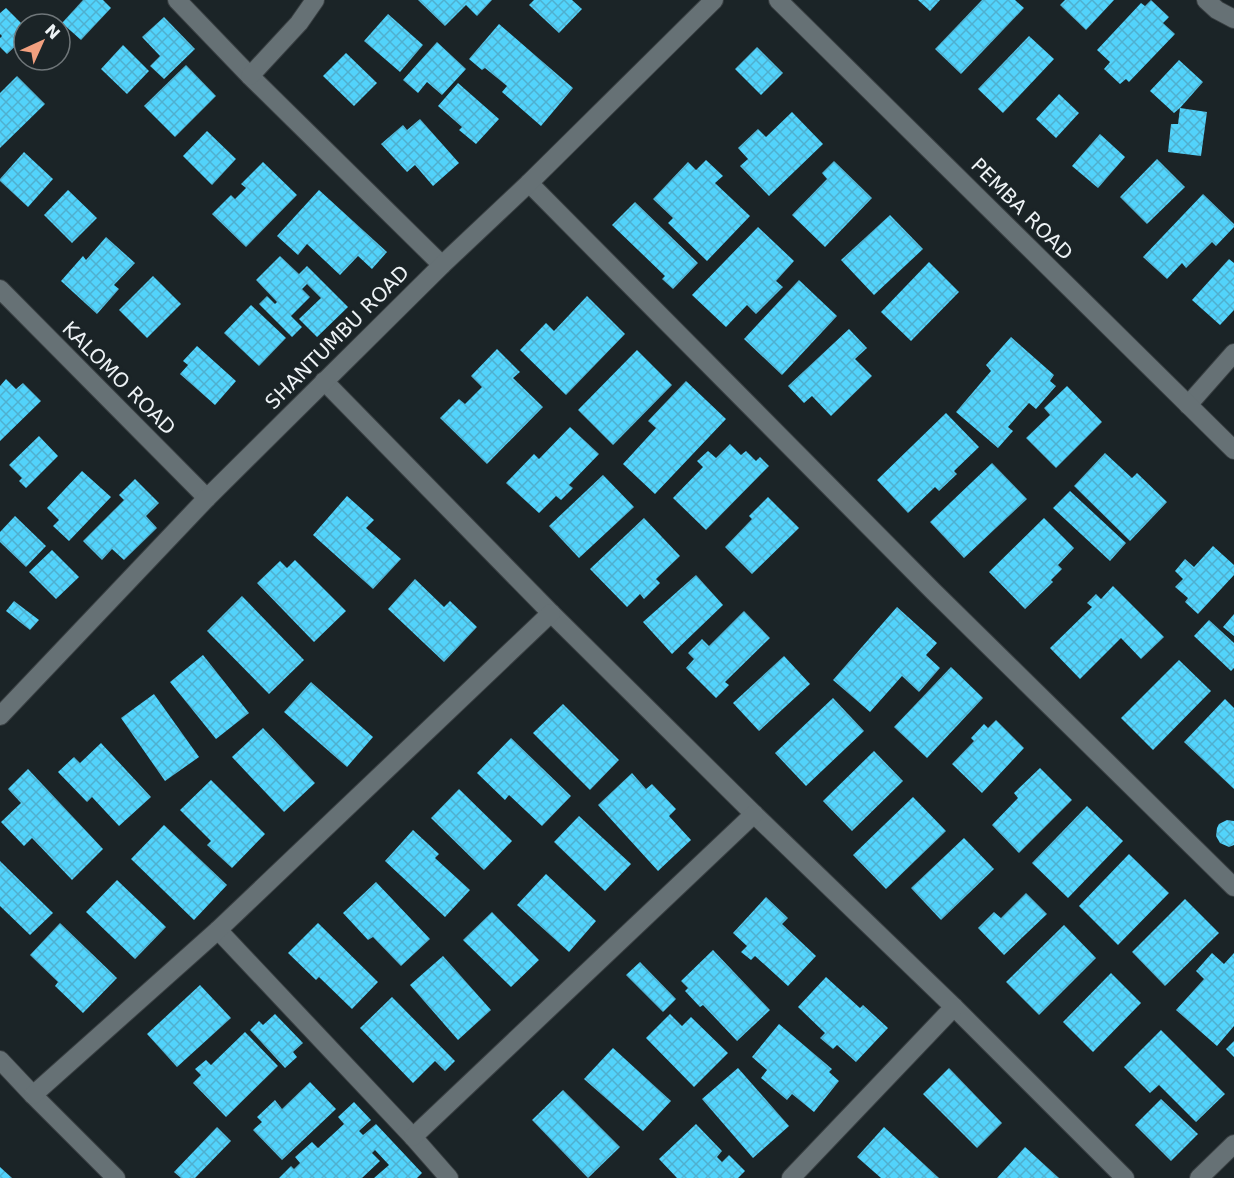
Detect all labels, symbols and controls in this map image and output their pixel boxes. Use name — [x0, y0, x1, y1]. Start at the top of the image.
north arrow — [12, 12, 72, 72]
text: N — [41, 20, 64, 43]
street label: PEMBA ROAD — [966, 153, 1078, 265]
street label: SHANTUMBU ROAD — [260, 260, 414, 414]
street label: KALOMO ROAD — [57, 316, 181, 440]

